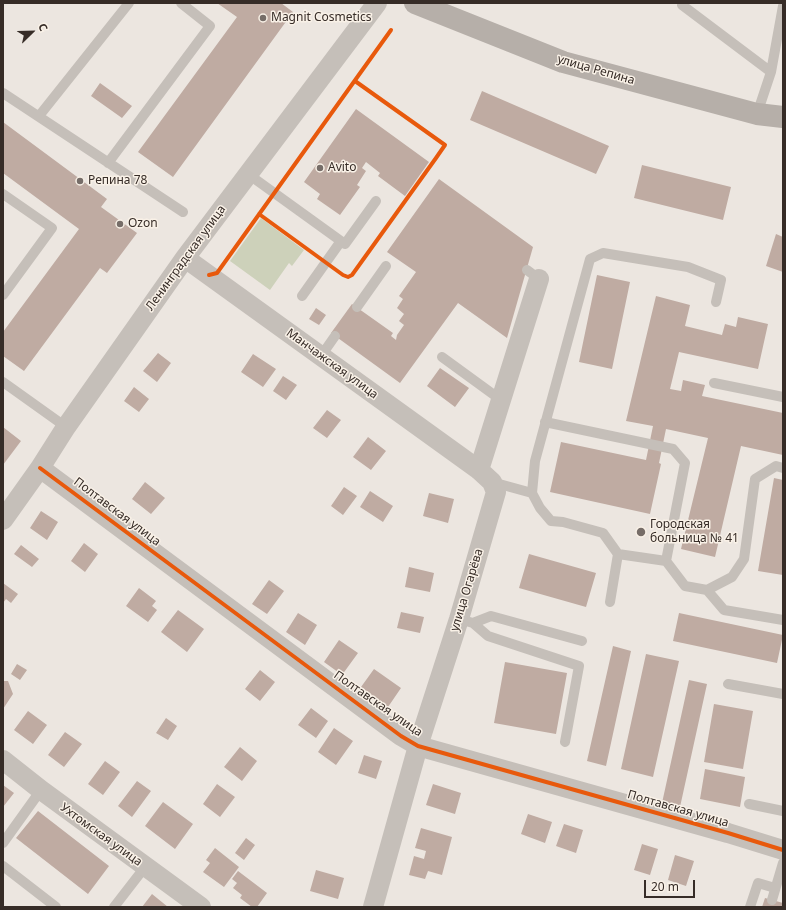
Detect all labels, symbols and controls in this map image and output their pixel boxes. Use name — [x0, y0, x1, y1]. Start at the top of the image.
place label: Magnit Cosmetics — [271, 11, 371, 25]
north arrow — [12, 12, 52, 52]
marker: Magnit Cosmetics — [258, 13, 268, 23]
text: С — [35, 21, 52, 33]
street label: улица Репина — [556, 52, 636, 88]
place label: Avito — [328, 161, 356, 175]
marker: Avito — [315, 163, 325, 173]
place label: Репина 78 — [88, 174, 147, 188]
marker: Репина 78 — [75, 176, 85, 186]
street label: Ленинградская улица — [143, 203, 229, 313]
place label: Ozon — [128, 217, 158, 231]
marker: Ozon — [115, 219, 125, 229]
street label: Манчажская улица — [283, 326, 381, 402]
street label: Полтавская улица — [71, 475, 163, 549]
place label: Городская больница № 41 — [650, 518, 739, 546]
marker: Городская больница № 41 — [635, 526, 647, 538]
street label: улица Огарёва — [448, 547, 486, 633]
street label: Полтавская улица — [331, 668, 425, 740]
street label: Полтавская улица — [626, 788, 730, 830]
street label: Ухтомская улица — [57, 800, 145, 870]
scale bar — [646, 872, 697, 898]
text: 20 m — [651, 878, 679, 895]

